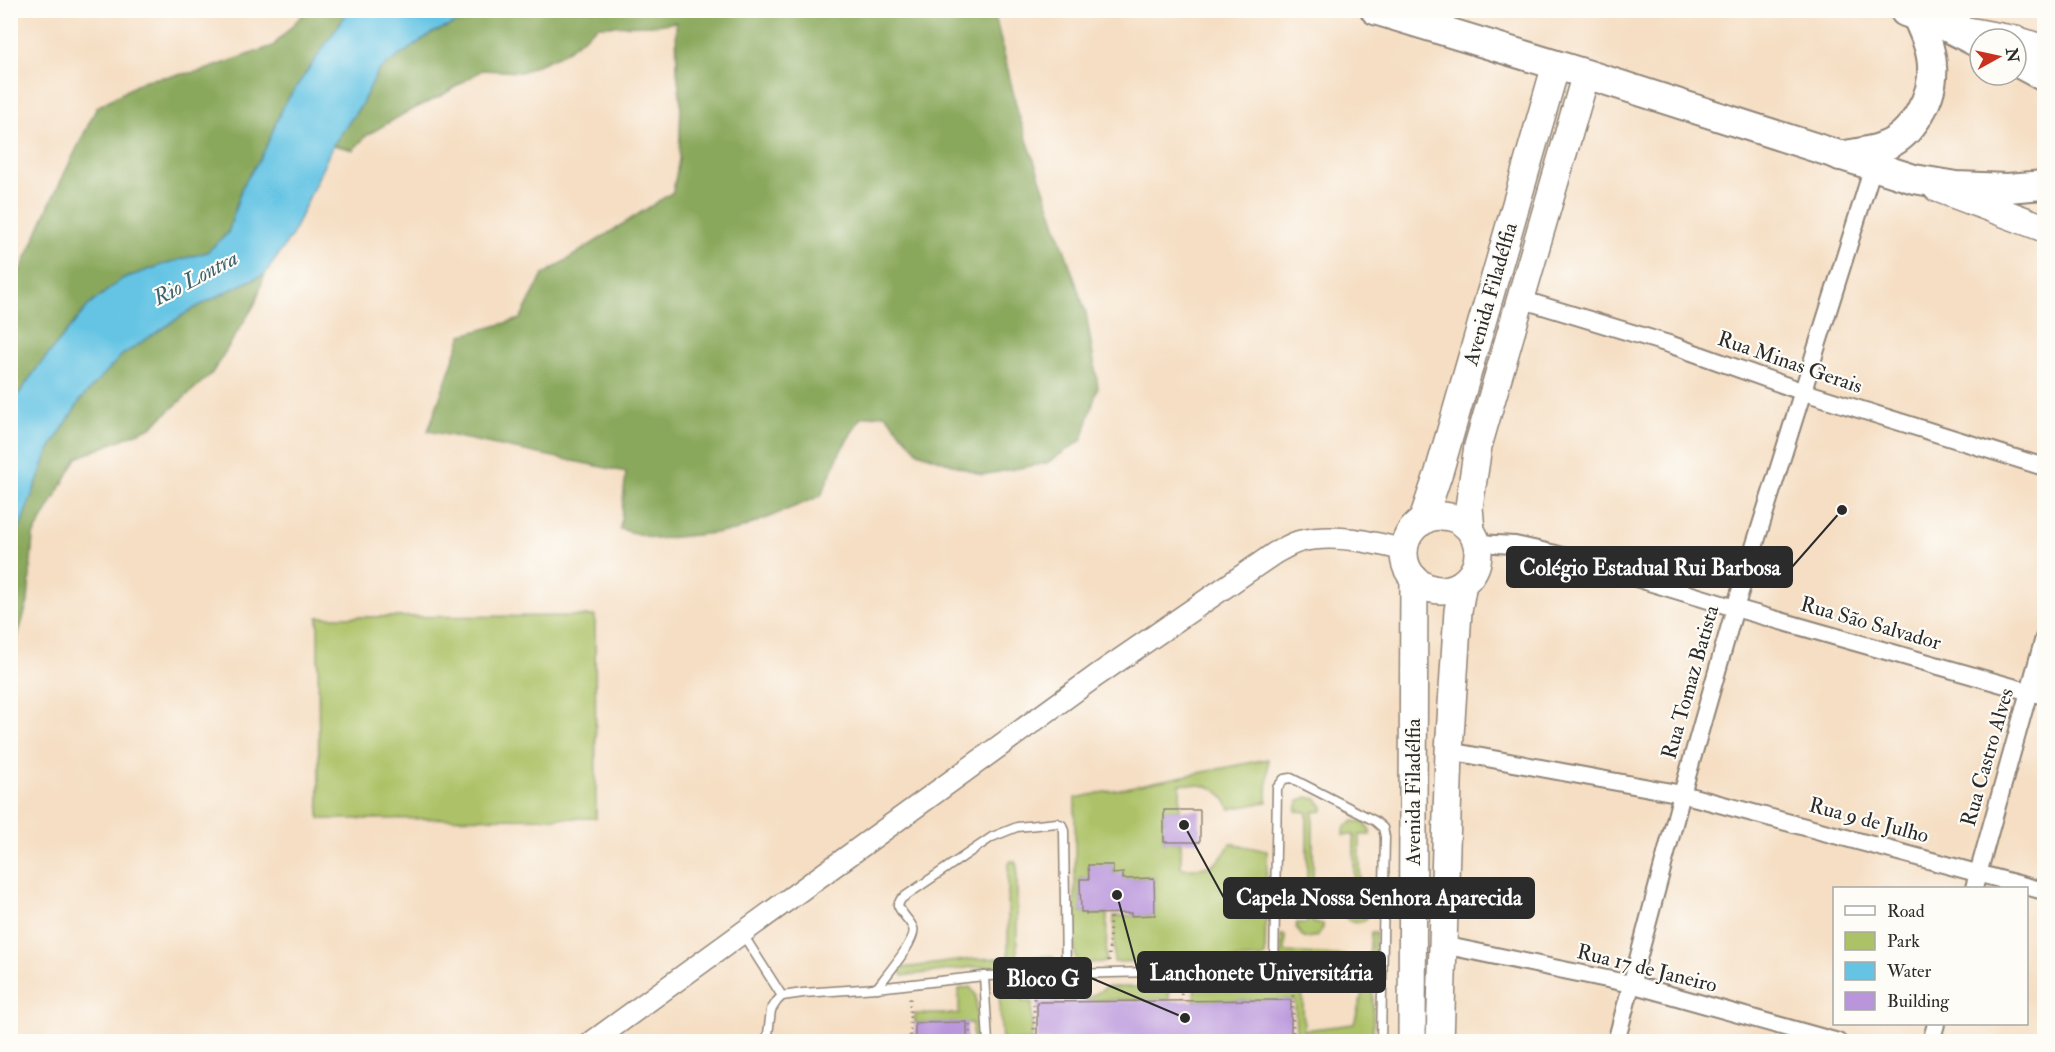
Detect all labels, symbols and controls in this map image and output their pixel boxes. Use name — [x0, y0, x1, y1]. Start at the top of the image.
north arrow — [1968, 27, 2028, 87]
text: N — [2001, 46, 2023, 64]
street label: Avenida Filadélfia — [1457, 219, 1524, 370]
water label: Rio Lontra — [147, 244, 243, 312]
street label: Rua Minas Gerais — [1714, 325, 1866, 400]
callout: Colégio Estadual Rui Barbosa — [1507, 547, 1792, 587]
text: Colégio Estadual Rui Barbosa — [1519, 554, 1782, 583]
street label: Rua São Salvador — [1797, 591, 1944, 656]
street label: Rua Tomaz Batista — [1656, 602, 1725, 762]
street label: Rua Castro Alves — [1955, 685, 2020, 829]
street label: Avenida Filadélfia — [1400, 718, 1427, 867]
street label: Rua 9 de Julho — [1806, 792, 1932, 849]
callout: Capela Nossa Senhora Aparecida — [1224, 878, 1534, 918]
text: Capela Nossa Senhora Aparecida — [1236, 884, 1523, 913]
legend — [1833, 887, 2028, 1025]
text: Road — [1887, 900, 1925, 923]
text: Park — [1887, 930, 1920, 953]
street label: Rua 17 de Janeiro — [1574, 938, 1720, 999]
callout: Lanchonete Universitária — [1138, 952, 1385, 992]
callout: Bloco G — [994, 958, 1091, 998]
text: Lanchonete Universitária — [1150, 959, 1373, 987]
text: Water — [1886, 960, 1931, 983]
text: Bloco G — [1007, 965, 1080, 993]
text: Building — [1887, 990, 1950, 1013]

